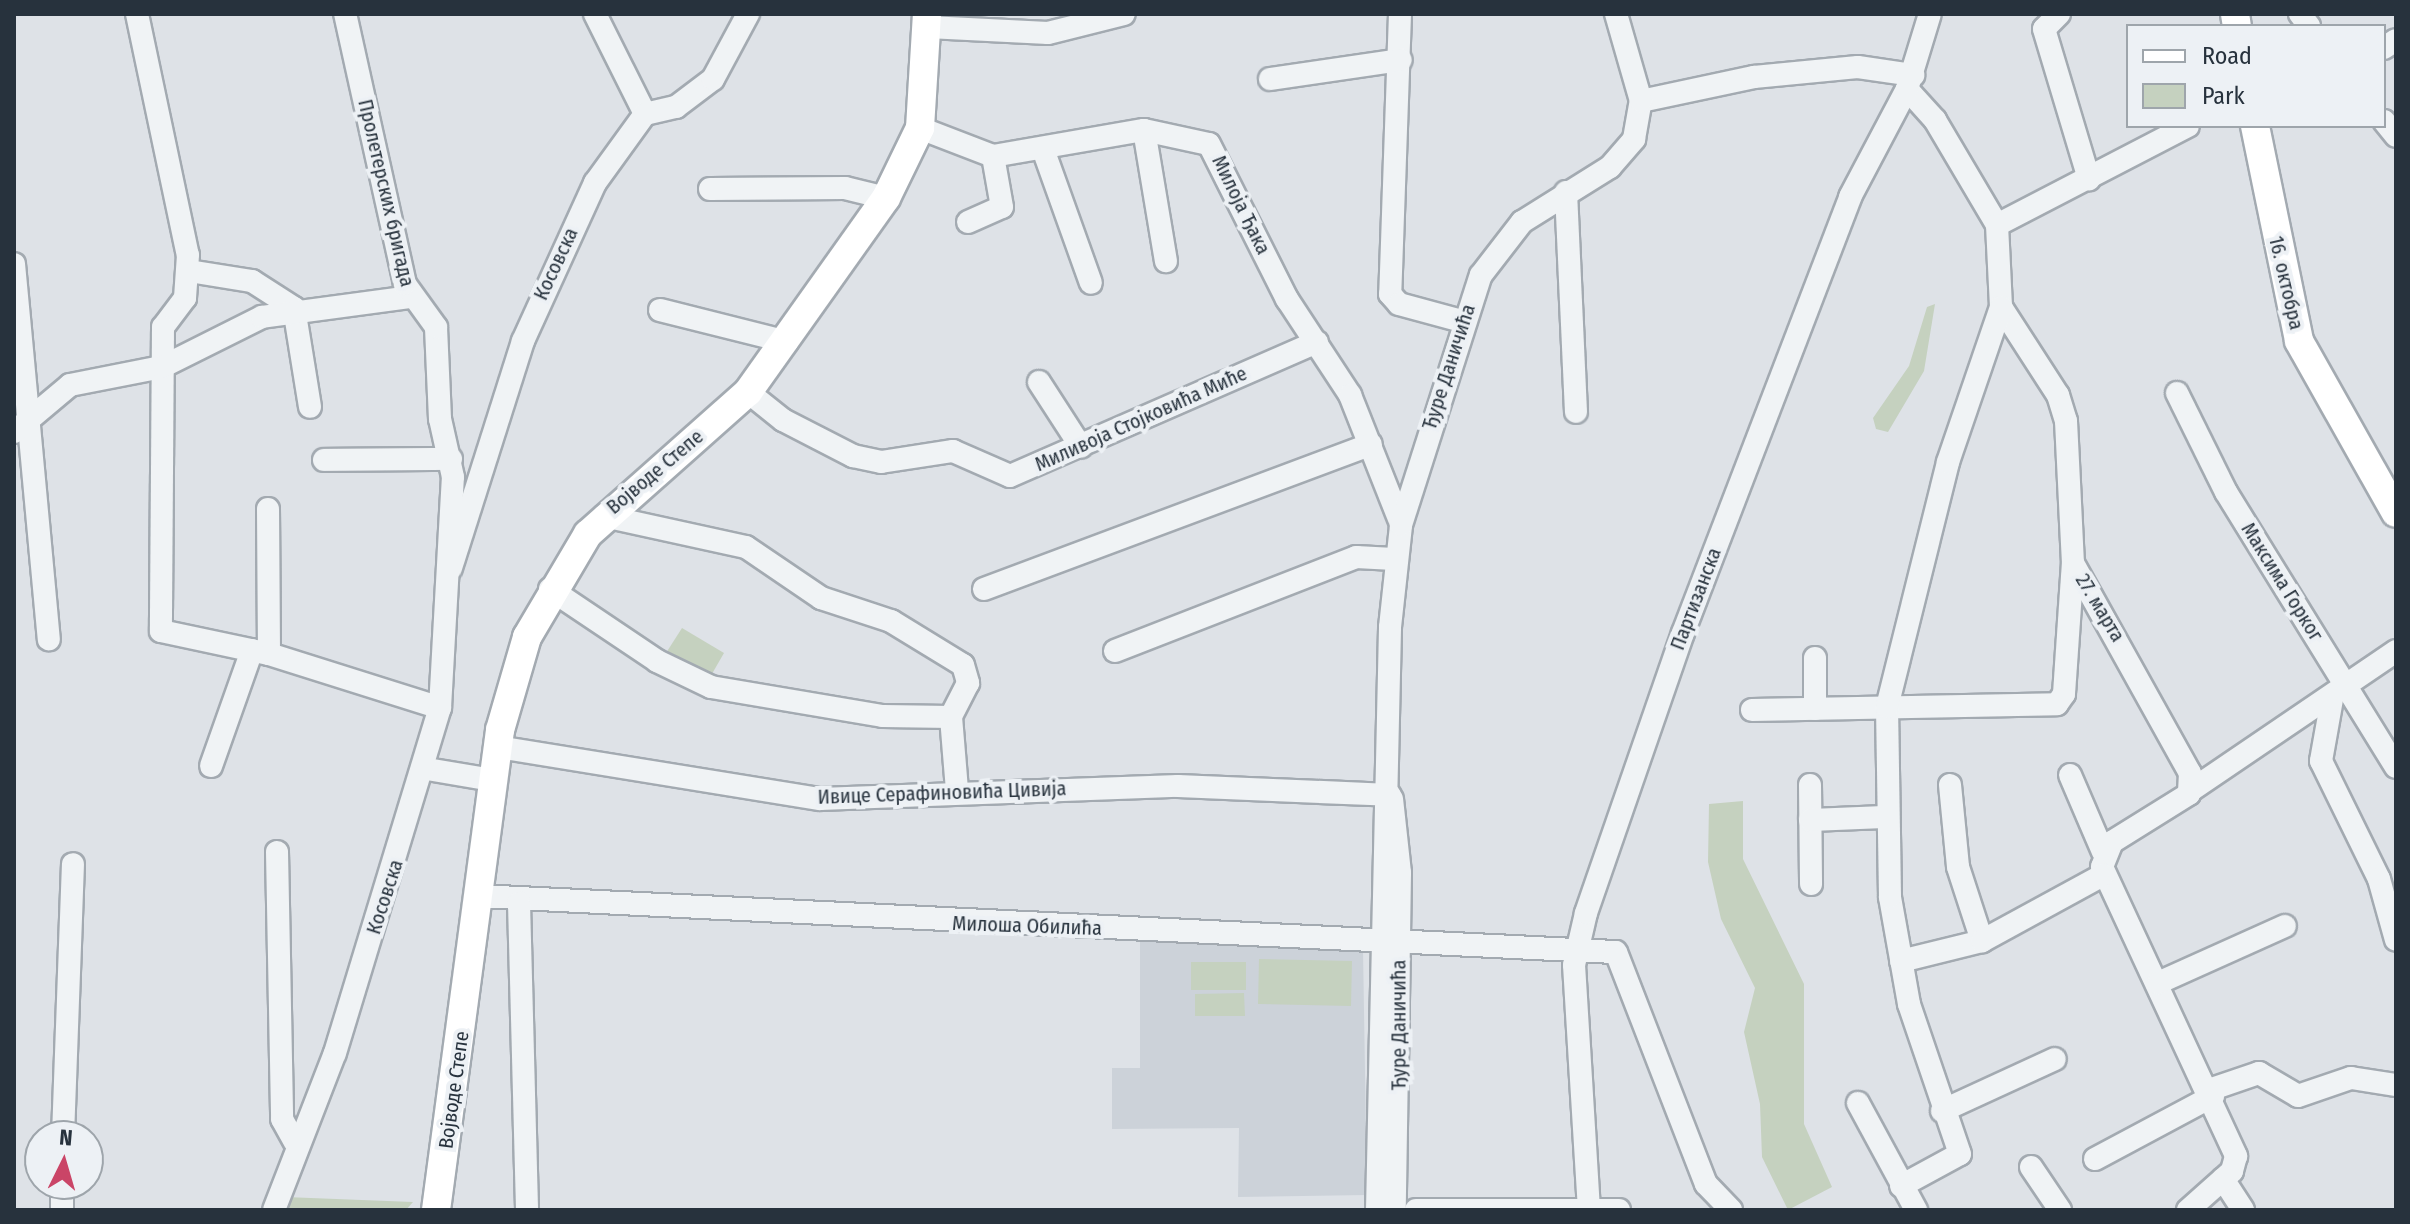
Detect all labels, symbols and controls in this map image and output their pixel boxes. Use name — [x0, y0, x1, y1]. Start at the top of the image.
legend — [2126, 24, 2386, 128]
text: Road — [2202, 42, 2252, 70]
text: Park — [2202, 82, 2245, 110]
street label: Пролетерских бригада — [353, 97, 419, 289]
street label: Милоја Ђака — [1207, 152, 1275, 258]
street label: Косовска — [529, 224, 583, 304]
street label: 16. октобра — [2264, 234, 2308, 332]
street label: Ђуре Даничића — [1417, 301, 1481, 433]
street label: Миливоја Стојковића Миће — [1031, 361, 1251, 477]
street label: Војводе Степе — [602, 425, 708, 519]
street label: Максима Горког — [2236, 518, 2328, 646]
street label: Партизанска — [1666, 545, 1726, 653]
street label: 27. марта — [2070, 570, 2130, 646]
street label: Ивице Серафиновића Цивија — [817, 777, 1067, 809]
street label: Косовска — [362, 857, 408, 937]
street label: Милоша Обилића — [952, 911, 1102, 941]
street label: Ђуре Даничића — [1387, 960, 1411, 1090]
street label: Војводе Степе — [434, 1030, 474, 1150]
north arrow — [24, 1120, 104, 1200]
text: N — [58, 1124, 74, 1152]

